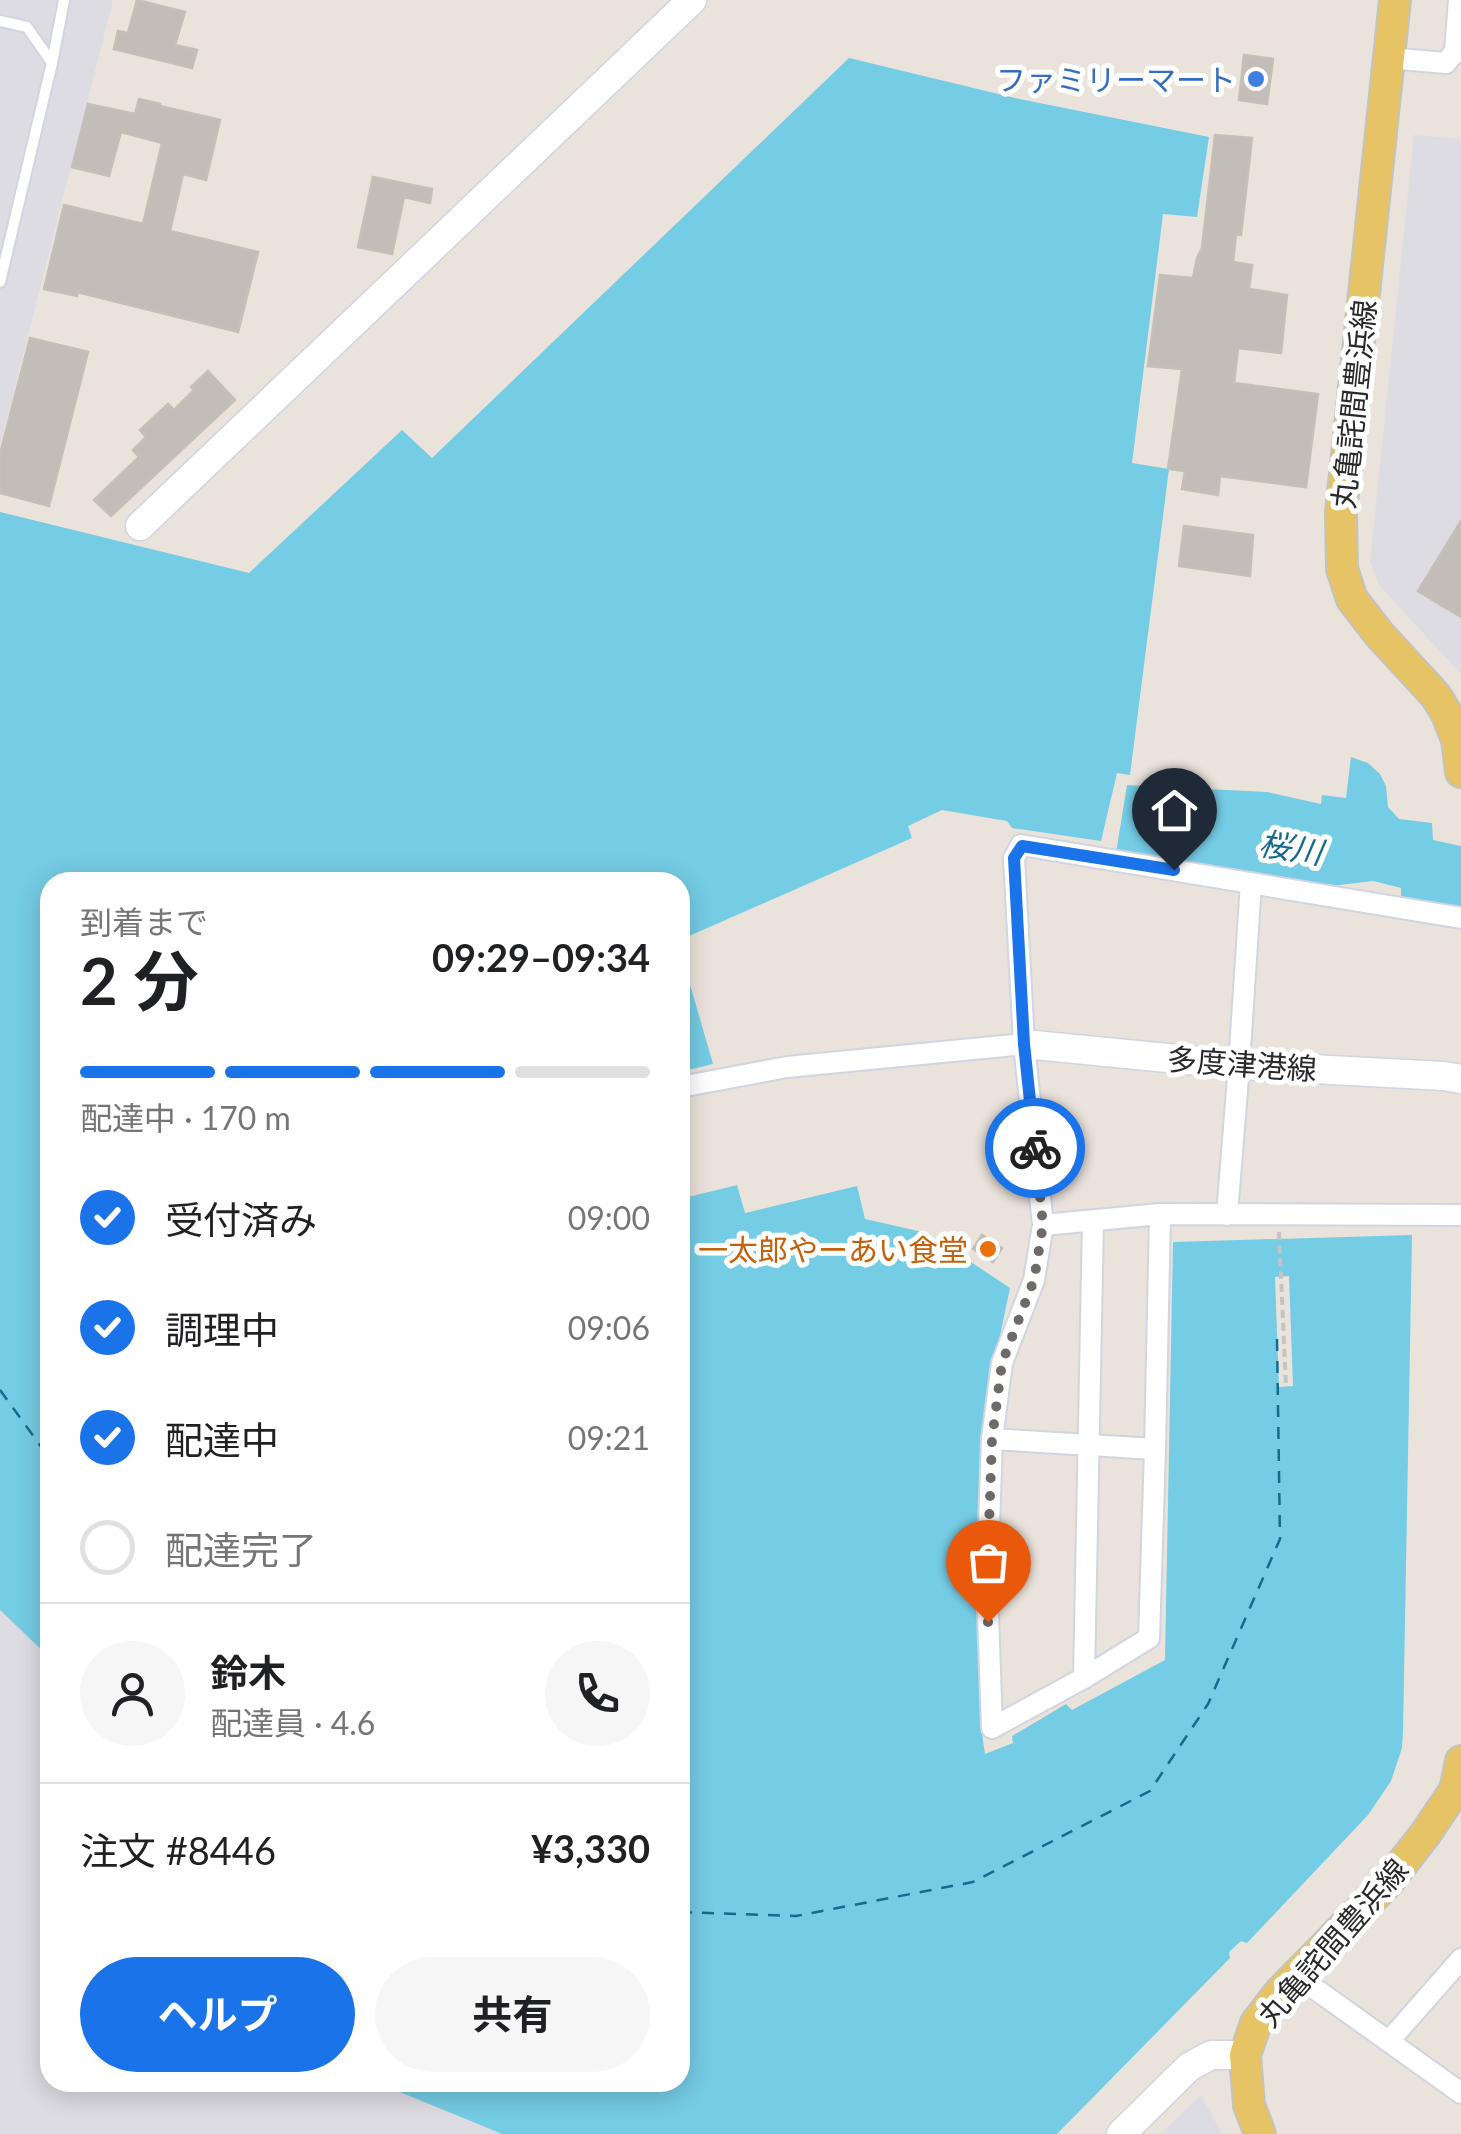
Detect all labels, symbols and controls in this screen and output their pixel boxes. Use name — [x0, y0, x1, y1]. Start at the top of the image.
place label: ファミリーマート — [996, 61, 1236, 97]
marker: ファミリーマート — [1245, 68, 1267, 90]
street label: 丸亀詫間豊浜線 — [1324, 298, 1382, 510]
pin — [1132, 768, 1217, 871]
icon: home — [1147, 783, 1202, 838]
water label: 桜川 — [1256, 823, 1329, 872]
text: 到着まで — [80, 902, 208, 941]
text: 09:29–09:34 — [432, 934, 650, 980]
text: 2 分 — [80, 941, 199, 1019]
street label: 多度津港線 — [1166, 1040, 1318, 1086]
text: 配達中 · 170 m — [80, 1098, 291, 1137]
courier — [985, 1098, 1085, 1198]
icon: bike — [1008, 1121, 1063, 1176]
icon: check — [80, 1190, 135, 1245]
text: 受付済み — [165, 1196, 317, 1242]
text: 09:00 — [568, 1198, 650, 1237]
place label: 一太郎やーあい食堂 — [698, 1231, 968, 1267]
marker: 一太郎やーあい食堂 — [977, 1238, 999, 1260]
icon: check — [80, 1300, 135, 1355]
text: 調理中 — [165, 1306, 279, 1352]
text: 09:06 — [568, 1308, 650, 1347]
icon: check — [80, 1410, 135, 1465]
text: 配達中 — [165, 1416, 279, 1462]
text: 09:21 — [568, 1418, 650, 1457]
pin — [946, 1520, 1031, 1623]
text: 配達完了 — [165, 1526, 317, 1572]
icon: bag — [961, 1535, 1016, 1590]
button: person — [80, 1641, 185, 1746]
button: phone — [545, 1641, 650, 1746]
text: 鈴木 — [210, 1649, 286, 1695]
text: 配達員 · 4.6 — [210, 1703, 375, 1742]
text: ¥3,330 — [531, 1825, 650, 1871]
text: 注文 #8446 — [80, 1827, 276, 1873]
street label: 丸亀詫間豊浜線 — [1250, 1851, 1414, 2033]
button: ヘルプ — [80, 1957, 355, 2072]
button: 共有 — [375, 1957, 650, 2072]

